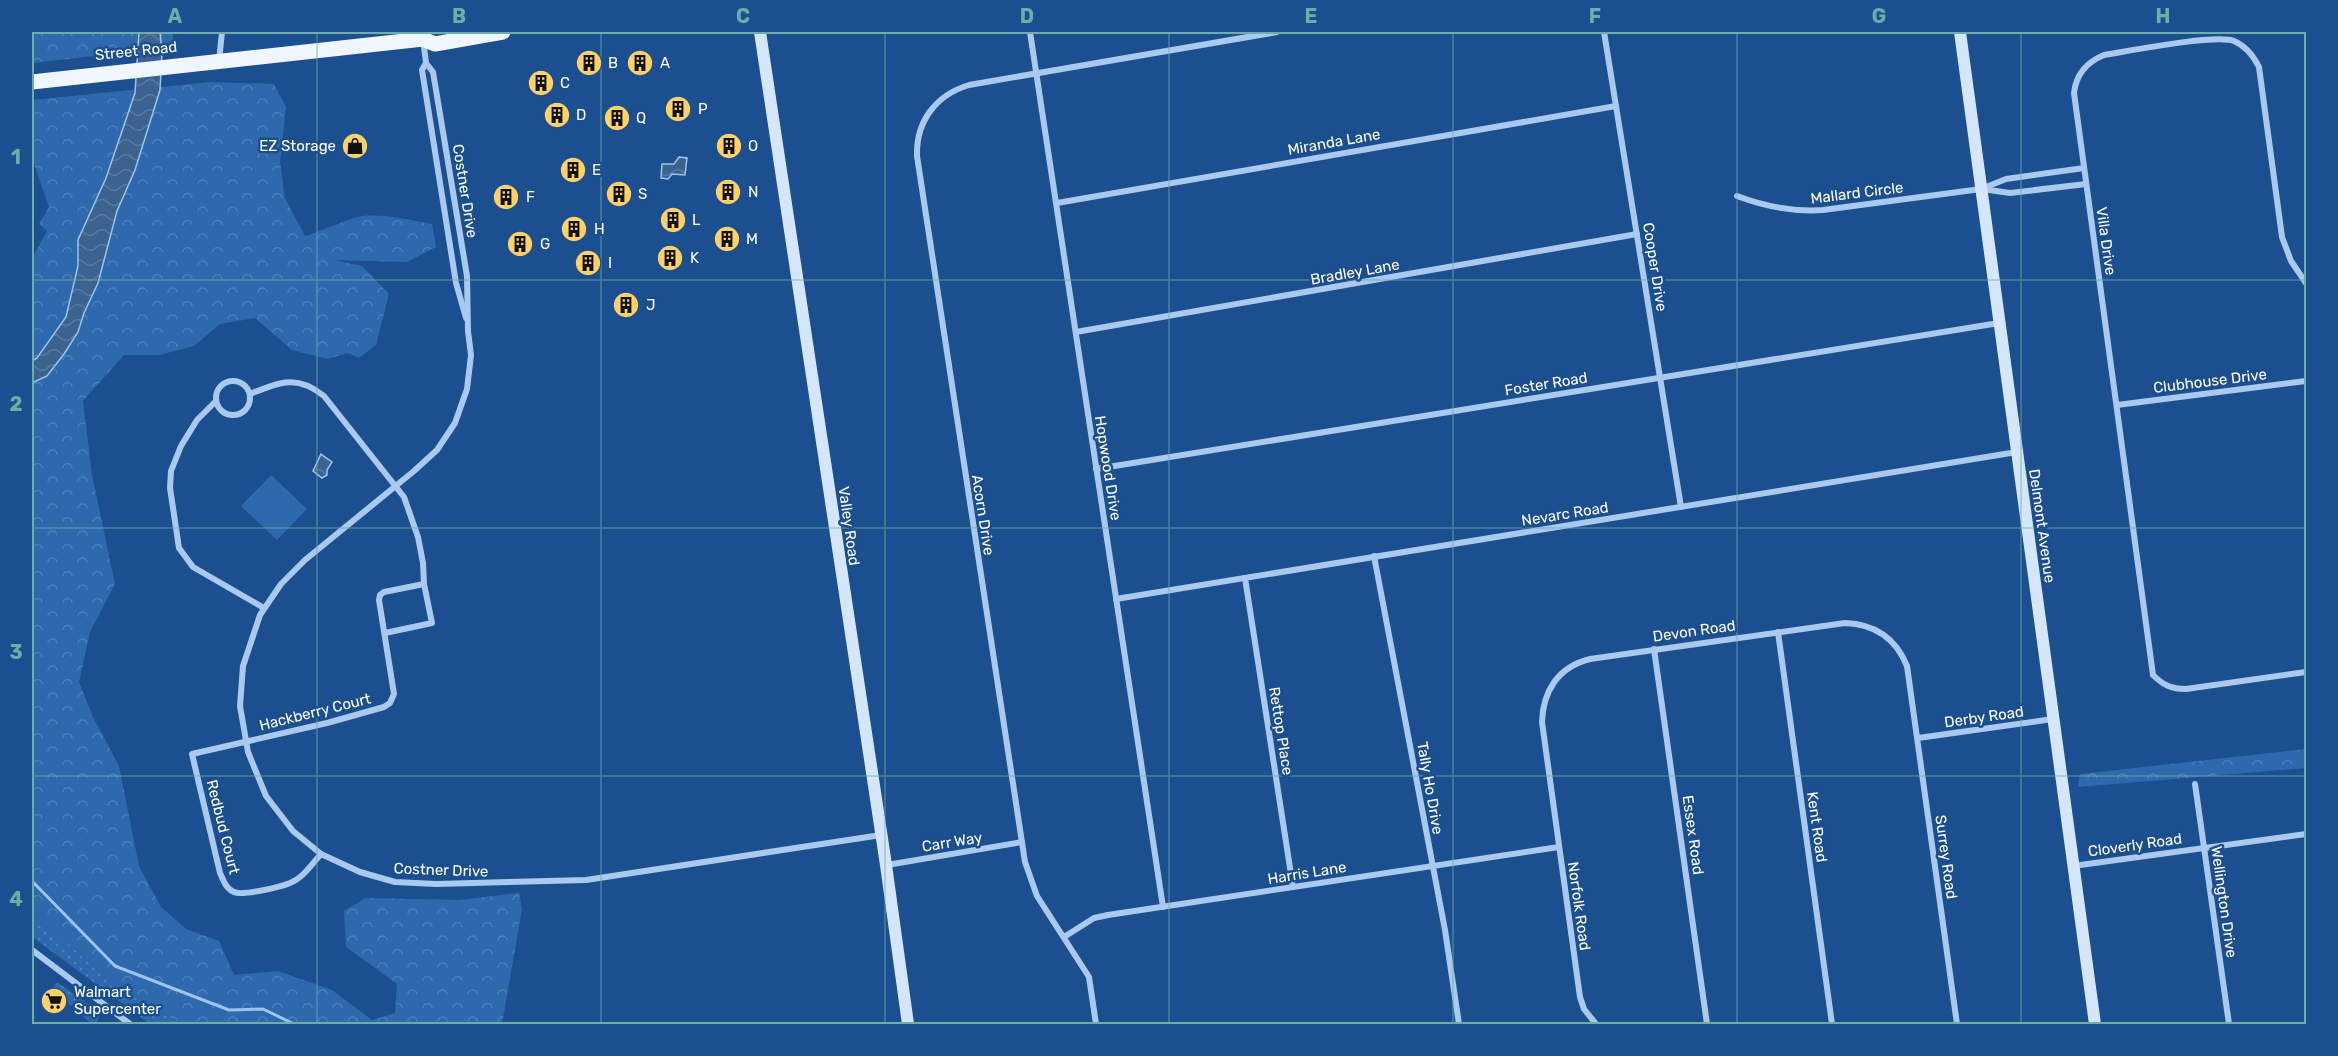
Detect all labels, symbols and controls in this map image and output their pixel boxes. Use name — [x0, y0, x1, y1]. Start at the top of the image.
text: A — [168, 4, 183, 28]
text: B — [452, 4, 466, 28]
text: C — [736, 4, 750, 28]
text: D — [1020, 4, 1034, 28]
text: E — [1305, 4, 1317, 28]
text: F — [1589, 4, 1601, 28]
text: G — [1872, 4, 1886, 28]
text: H — [2156, 4, 2170, 28]
street label: Street Road — [94, 38, 178, 64]
building icon: B — [574, 48, 604, 78]
building icon: A — [625, 48, 655, 78]
place label: B — [608, 54, 618, 72]
place label: A — [660, 54, 670, 72]
building icon: C — [526, 68, 556, 98]
place label: C — [560, 74, 570, 92]
building icon: P — [663, 94, 693, 124]
building icon: D — [542, 100, 572, 130]
place label: P — [698, 100, 708, 118]
building icon: Q — [602, 103, 632, 133]
place label: D — [576, 106, 586, 124]
place label: Q — [636, 109, 646, 127]
street label: Miranda Lane — [1286, 125, 1382, 159]
shop icon: EZ Storage — [340, 131, 370, 161]
building icon: O — [714, 131, 744, 161]
place label: EZ Storage — [259, 137, 336, 155]
place label: O — [748, 137, 758, 155]
street label: Costner Drive — [449, 143, 481, 239]
text: 1 — [11, 145, 21, 169]
building icon: E — [558, 155, 588, 185]
place label: E — [592, 161, 601, 179]
building icon: N — [713, 177, 743, 207]
street label: Mallard Circle — [1810, 178, 1904, 208]
building icon: S — [604, 179, 634, 209]
building icon: F — [491, 182, 521, 212]
place label: N — [748, 183, 758, 201]
place label: S — [638, 185, 647, 203]
place label: F — [526, 188, 535, 206]
building icon: L — [658, 205, 688, 235]
street label: Villa Drive — [2092, 206, 2120, 276]
place label: L — [692, 211, 701, 229]
building icon: H — [559, 214, 589, 244]
place label: H — [594, 220, 605, 238]
street label: Cooper Drive — [1639, 221, 1671, 313]
building icon: M — [712, 224, 742, 254]
building icon: G — [505, 229, 535, 259]
place label: M — [746, 230, 758, 248]
place label: G — [540, 235, 550, 253]
building icon: K — [655, 243, 685, 273]
building icon: I — [573, 248, 603, 278]
place label: K — [690, 249, 699, 267]
place label: I — [608, 254, 612, 272]
street label: Bradley Lane — [1309, 255, 1401, 289]
building icon: J — [611, 290, 641, 320]
place label: J — [646, 296, 656, 314]
street label: Clubhouse Drive — [2152, 365, 2268, 397]
street label: Foster Road — [1503, 369, 1589, 399]
text: 2 — [10, 392, 23, 416]
street label: Hopwood Drive — [1091, 414, 1125, 522]
street label: Delmont Avenue — [2025, 468, 2059, 584]
street label: Acorn Drive — [968, 473, 998, 557]
street label: Valley Road — [835, 485, 863, 567]
street label: Nevarc Road — [1520, 498, 1610, 530]
street label: Devon Road — [1651, 616, 1737, 646]
text: 3 — [9, 640, 23, 664]
street label: Rettop Place — [1265, 686, 1297, 776]
street label: Hackberry Court — [257, 689, 373, 735]
street label: Derby Road — [1943, 703, 2025, 731]
street label: Tally Ho Drive — [1413, 740, 1447, 836]
street label: Redbud Court — [203, 778, 243, 876]
street label: Kent Road — [1803, 791, 1831, 863]
street label: Essex Road — [1679, 794, 1707, 876]
street label: Surrey Road — [1931, 814, 1961, 900]
street label: Carr Way — [921, 828, 983, 856]
street label: Cloverly Road — [2087, 829, 2183, 861]
street label: Wellington Drive — [2207, 845, 2241, 959]
street label: Harris Lane — [1266, 858, 1348, 888]
street label: Costner Drive — [393, 859, 489, 881]
street label: Norfolk Road — [1564, 860, 1594, 952]
text: 4 — [9, 887, 23, 911]
place label: Walmart Supercenter — [74, 983, 161, 1018]
supermarket icon: Walmart Supercenter — [39, 986, 69, 1016]

